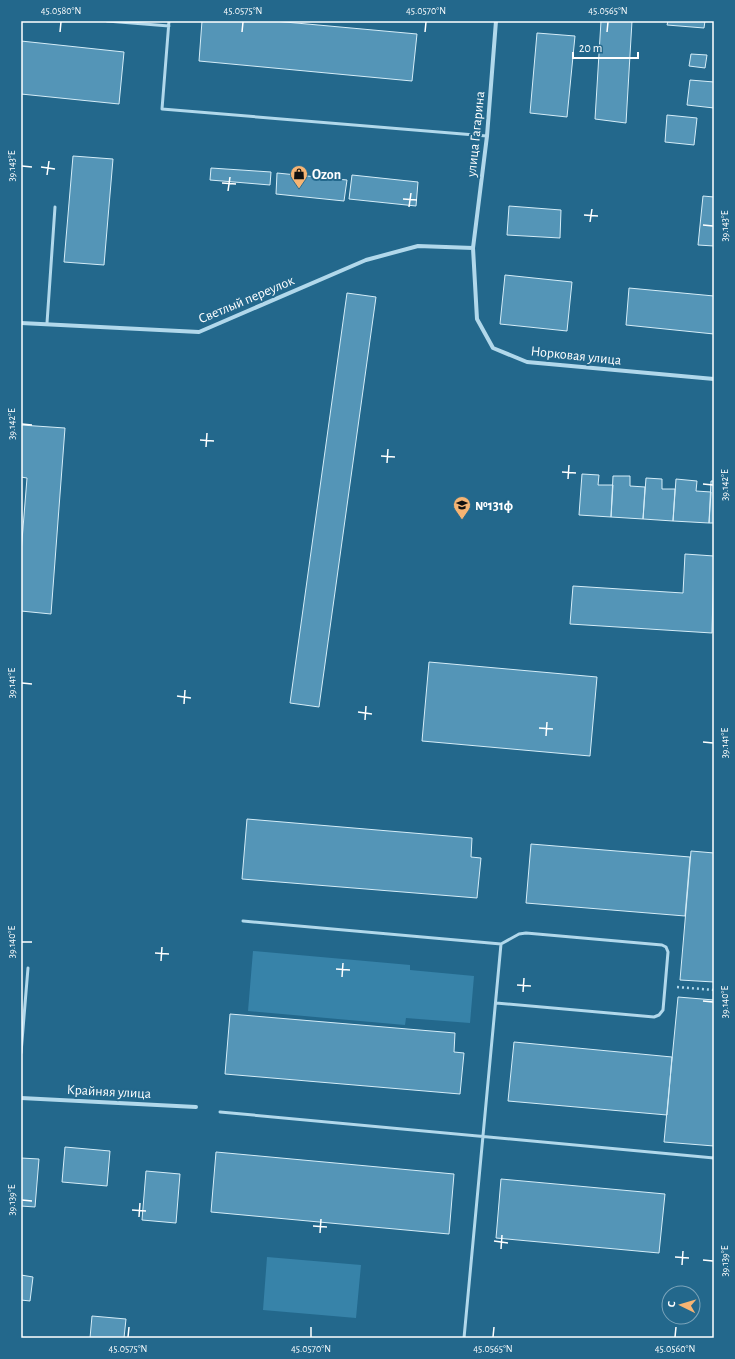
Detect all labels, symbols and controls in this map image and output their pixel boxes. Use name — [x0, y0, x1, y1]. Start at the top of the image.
text: 45.0580°N — [41, 6, 81, 16]
text: 45.0575°N — [224, 6, 262, 16]
text: 45.0570°N — [406, 6, 446, 16]
text: 45.0565°N — [588, 6, 628, 16]
scale bar — [573, 34, 638, 60]
text: 20 m — [579, 42, 602, 54]
street label: улица Гагарина — [464, 90, 488, 179]
text: 39.143°E — [7, 150, 17, 182]
shop icon: Ozon — [289, 164, 309, 189]
place label: Ozon — [312, 168, 341, 182]
text: 39.143°E — [720, 210, 730, 242]
street label: Светлый переулок — [197, 273, 297, 326]
street label: Норковая улица — [530, 344, 623, 368]
text: 39.142°E — [7, 408, 17, 440]
text: 39.142°E — [720, 469, 730, 501]
school or university icon: №131ф — [452, 495, 472, 520]
place label: №131ф — [475, 499, 513, 513]
text: 39.141°E — [7, 668, 17, 698]
text: 39.141°E — [720, 728, 730, 758]
text: 39.140°E — [7, 926, 17, 958]
text: 39.140°E — [720, 986, 730, 1018]
street label: Крайняя улица — [66, 1083, 152, 1101]
text: 39.139°E — [7, 1184, 17, 1216]
text: 39.139°E — [720, 1245, 730, 1277]
north arrow — [661, 1285, 701, 1325]
text: С — [666, 1301, 677, 1308]
text: 45.0575°N — [109, 1344, 147, 1354]
text: 45.0570°N — [291, 1344, 331, 1354]
text: 45.0565°N — [473, 1344, 513, 1354]
text: 45.0560°N — [655, 1344, 695, 1354]

